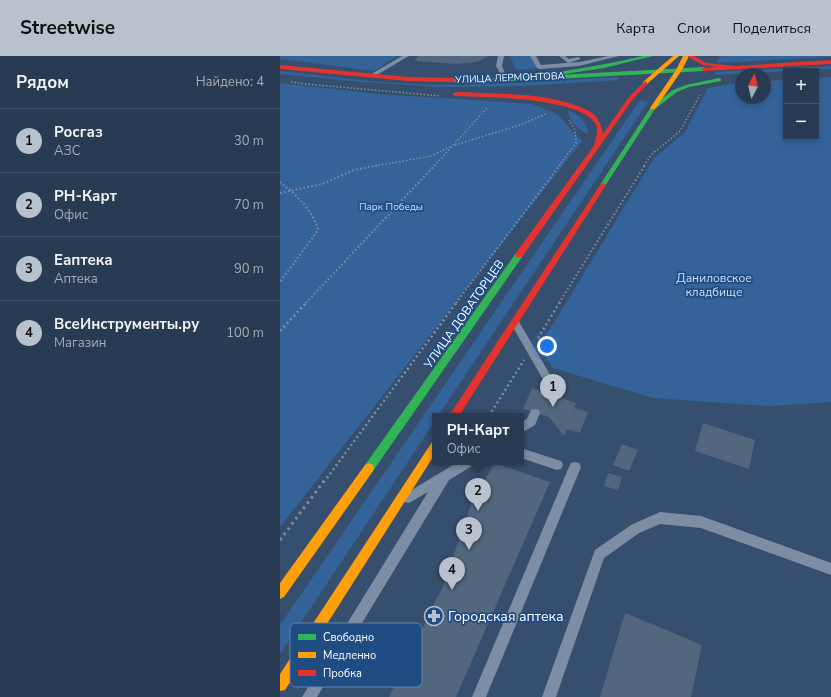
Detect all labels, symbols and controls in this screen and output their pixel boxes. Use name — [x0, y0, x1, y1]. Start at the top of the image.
text: Streetwise — [20, 15, 115, 41]
text: Карта — [616, 19, 655, 38]
text: Слои — [677, 19, 711, 38]
text: Поделиться — [733, 19, 811, 38]
north arrow — [735, 68, 771, 104]
map controls — [783, 68, 819, 140]
button: + — [783, 68, 819, 104]
street label: УЛИЦА ЛЕРМОНТОВА — [454, 69, 566, 87]
text: Рядом — [16, 71, 69, 94]
text: Найдено: 4 — [196, 73, 264, 91]
button: − — [783, 104, 819, 140]
text: Росгаз — [54, 122, 103, 142]
text: 1 — [25, 132, 33, 150]
text: 30 m — [234, 132, 264, 150]
text: АЗС — [54, 142, 81, 160]
text: РН-Карт — [54, 186, 117, 206]
text: 2 — [25, 196, 33, 214]
text: 70 m — [234, 196, 264, 214]
park label: Парк Победы — [359, 200, 423, 214]
text: Офис — [54, 206, 88, 224]
text: Еаптека — [54, 250, 113, 270]
street label: УЛИЦА ДОВАТОРЦЕВ — [420, 256, 508, 372]
text: 3 — [25, 260, 33, 278]
text: 90 m — [234, 260, 264, 278]
text: Аптека — [54, 270, 98, 288]
park label: Даниловское кладбище — [676, 270, 752, 300]
text: ВсеИнструменты.ру — [54, 314, 199, 334]
text: 4 — [25, 324, 33, 342]
text: 100 m — [226, 324, 264, 342]
text: Магазин — [54, 334, 106, 352]
your location — [537, 336, 557, 356]
pin: 1 — [540, 374, 566, 407]
popup — [432, 413, 524, 465]
text: РН-Карт — [447, 420, 509, 440]
text: Офис — [447, 440, 481, 458]
pin: 2 — [465, 478, 491, 511]
pin: 3 — [456, 517, 482, 550]
pin: 4 — [439, 557, 465, 590]
pharmacy icon: Городская аптека — [423, 605, 445, 627]
place label: Городская аптека — [448, 607, 563, 626]
legend — [290, 623, 422, 687]
text: Свободно — [323, 630, 374, 645]
text: Медленно — [323, 648, 376, 663]
text: Пробка — [323, 666, 362, 681]

